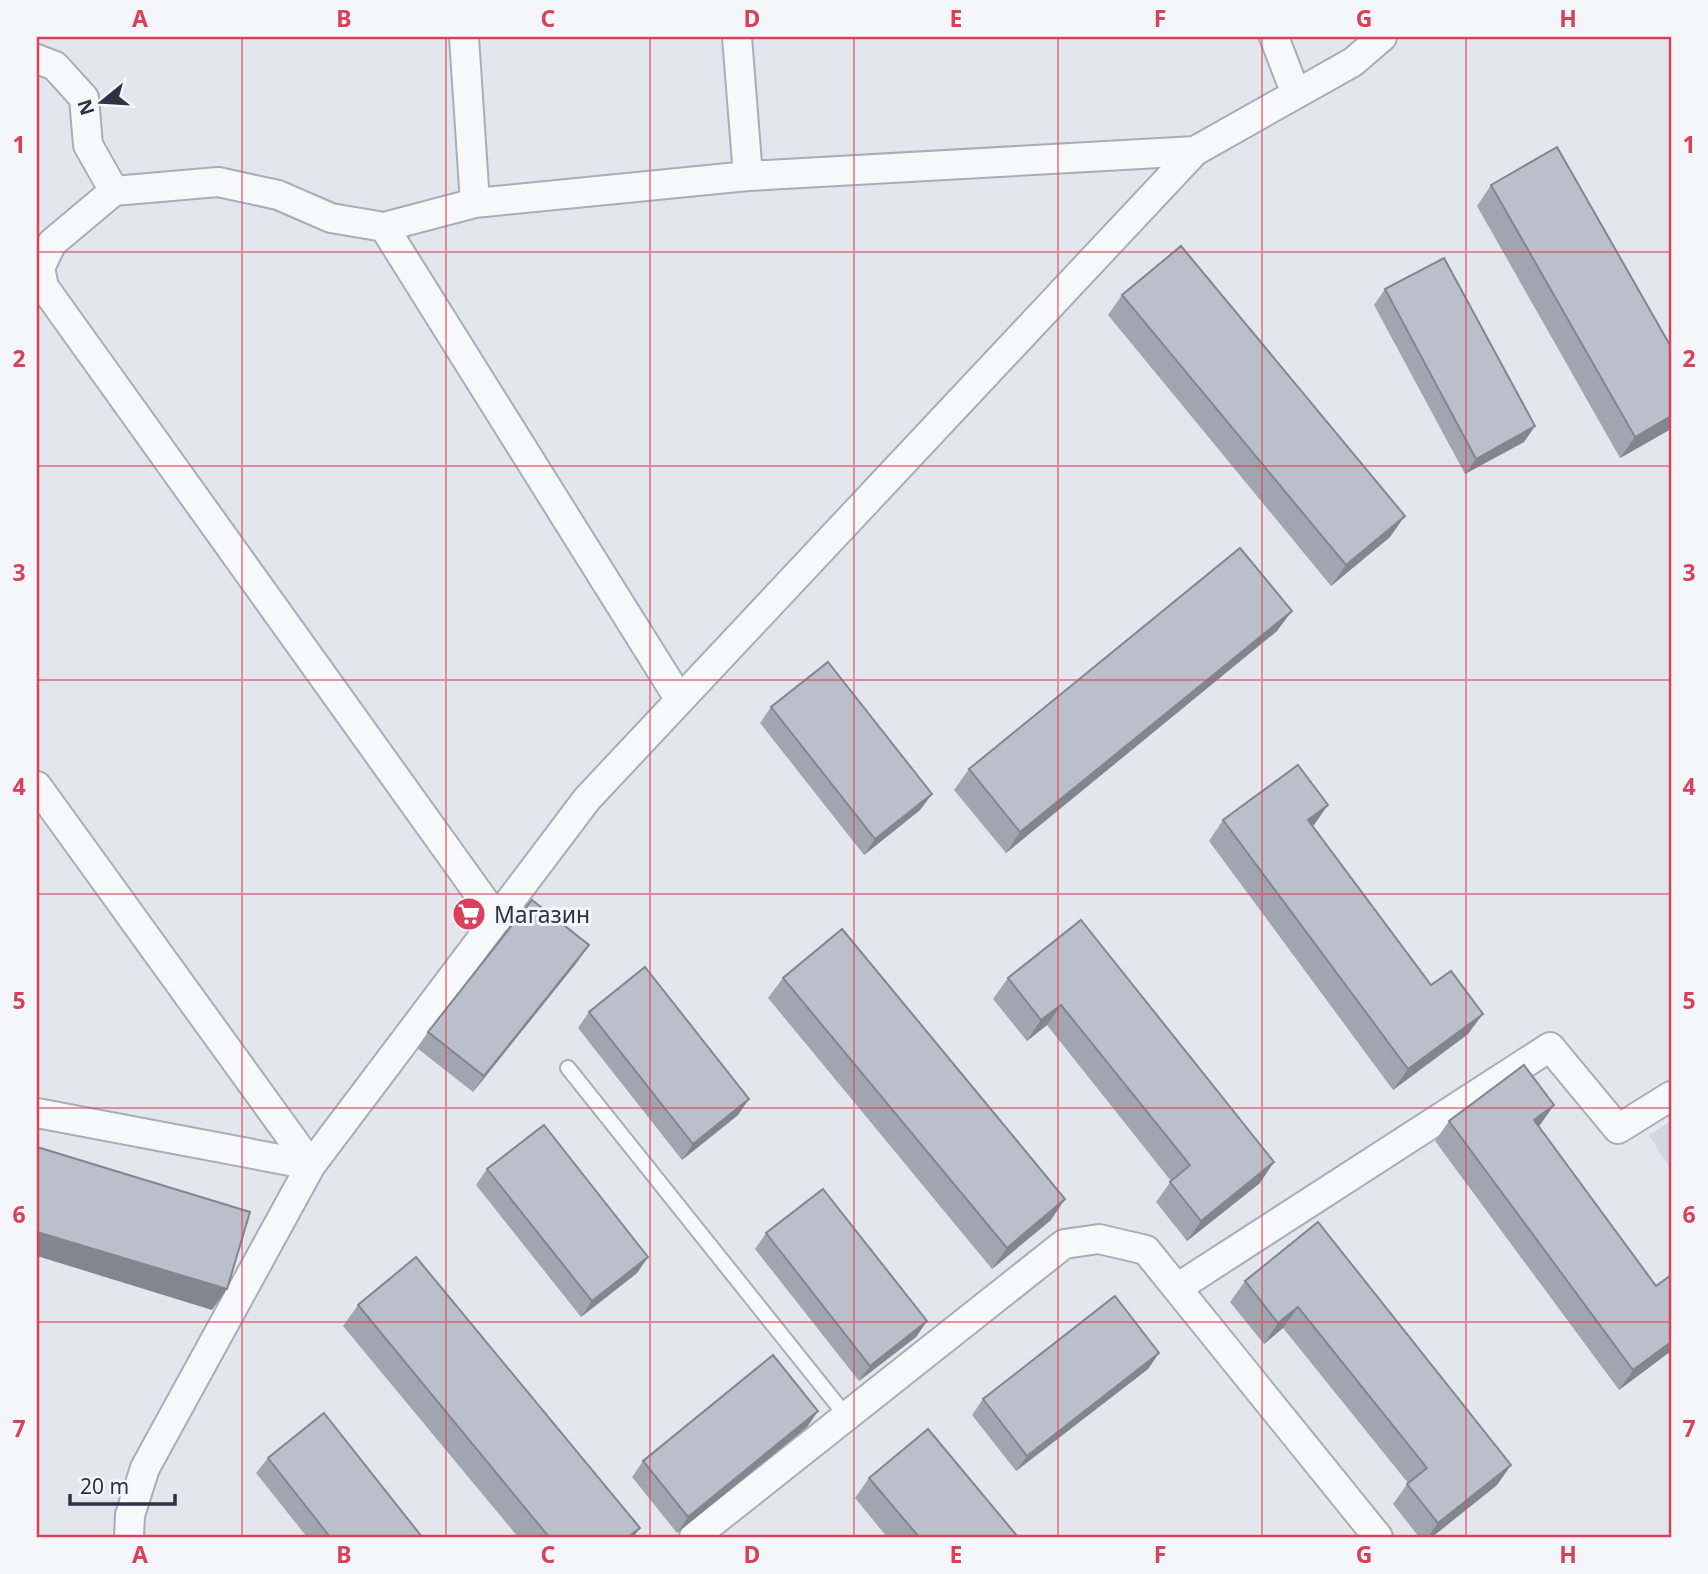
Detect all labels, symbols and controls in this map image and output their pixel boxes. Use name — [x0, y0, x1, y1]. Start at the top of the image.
text: A — [132, 2, 148, 34]
text: B — [336, 2, 352, 34]
text: C — [541, 2, 556, 34]
text: D — [744, 2, 760, 34]
text: E — [950, 2, 962, 34]
text: F — [1154, 2, 1166, 34]
text: G — [1356, 2, 1372, 34]
text: H — [1559, 2, 1577, 34]
north arrow — [66, 66, 136, 136]
text: N — [71, 96, 101, 119]
text: 1 — [12, 128, 26, 160]
text: 1 — [1682, 128, 1696, 160]
text: 2 — [12, 342, 26, 374]
text: 2 — [1682, 342, 1696, 374]
text: 3 — [12, 556, 26, 588]
text: 3 — [1682, 556, 1696, 588]
text: 4 — [12, 770, 26, 802]
text: 4 — [1682, 770, 1696, 802]
supermarket icon: Магазин — [450, 895, 488, 933]
place label: Магазин — [494, 898, 590, 930]
text: 5 — [12, 984, 26, 1016]
text: 5 — [1682, 984, 1696, 1016]
text: 6 — [12, 1198, 26, 1230]
text: 6 — [1682, 1198, 1696, 1230]
text: 7 — [12, 1412, 26, 1444]
text: 7 — [1682, 1412, 1696, 1444]
scale bar — [70, 1462, 175, 1506]
text: 20 m — [80, 1472, 129, 1500]
text: A — [132, 1538, 148, 1570]
text: B — [336, 1538, 352, 1570]
text: C — [541, 1538, 556, 1570]
text: D — [744, 1538, 760, 1570]
text: E — [950, 1538, 962, 1570]
text: F — [1154, 1538, 1166, 1570]
text: G — [1356, 1538, 1372, 1570]
text: H — [1559, 1538, 1577, 1570]

